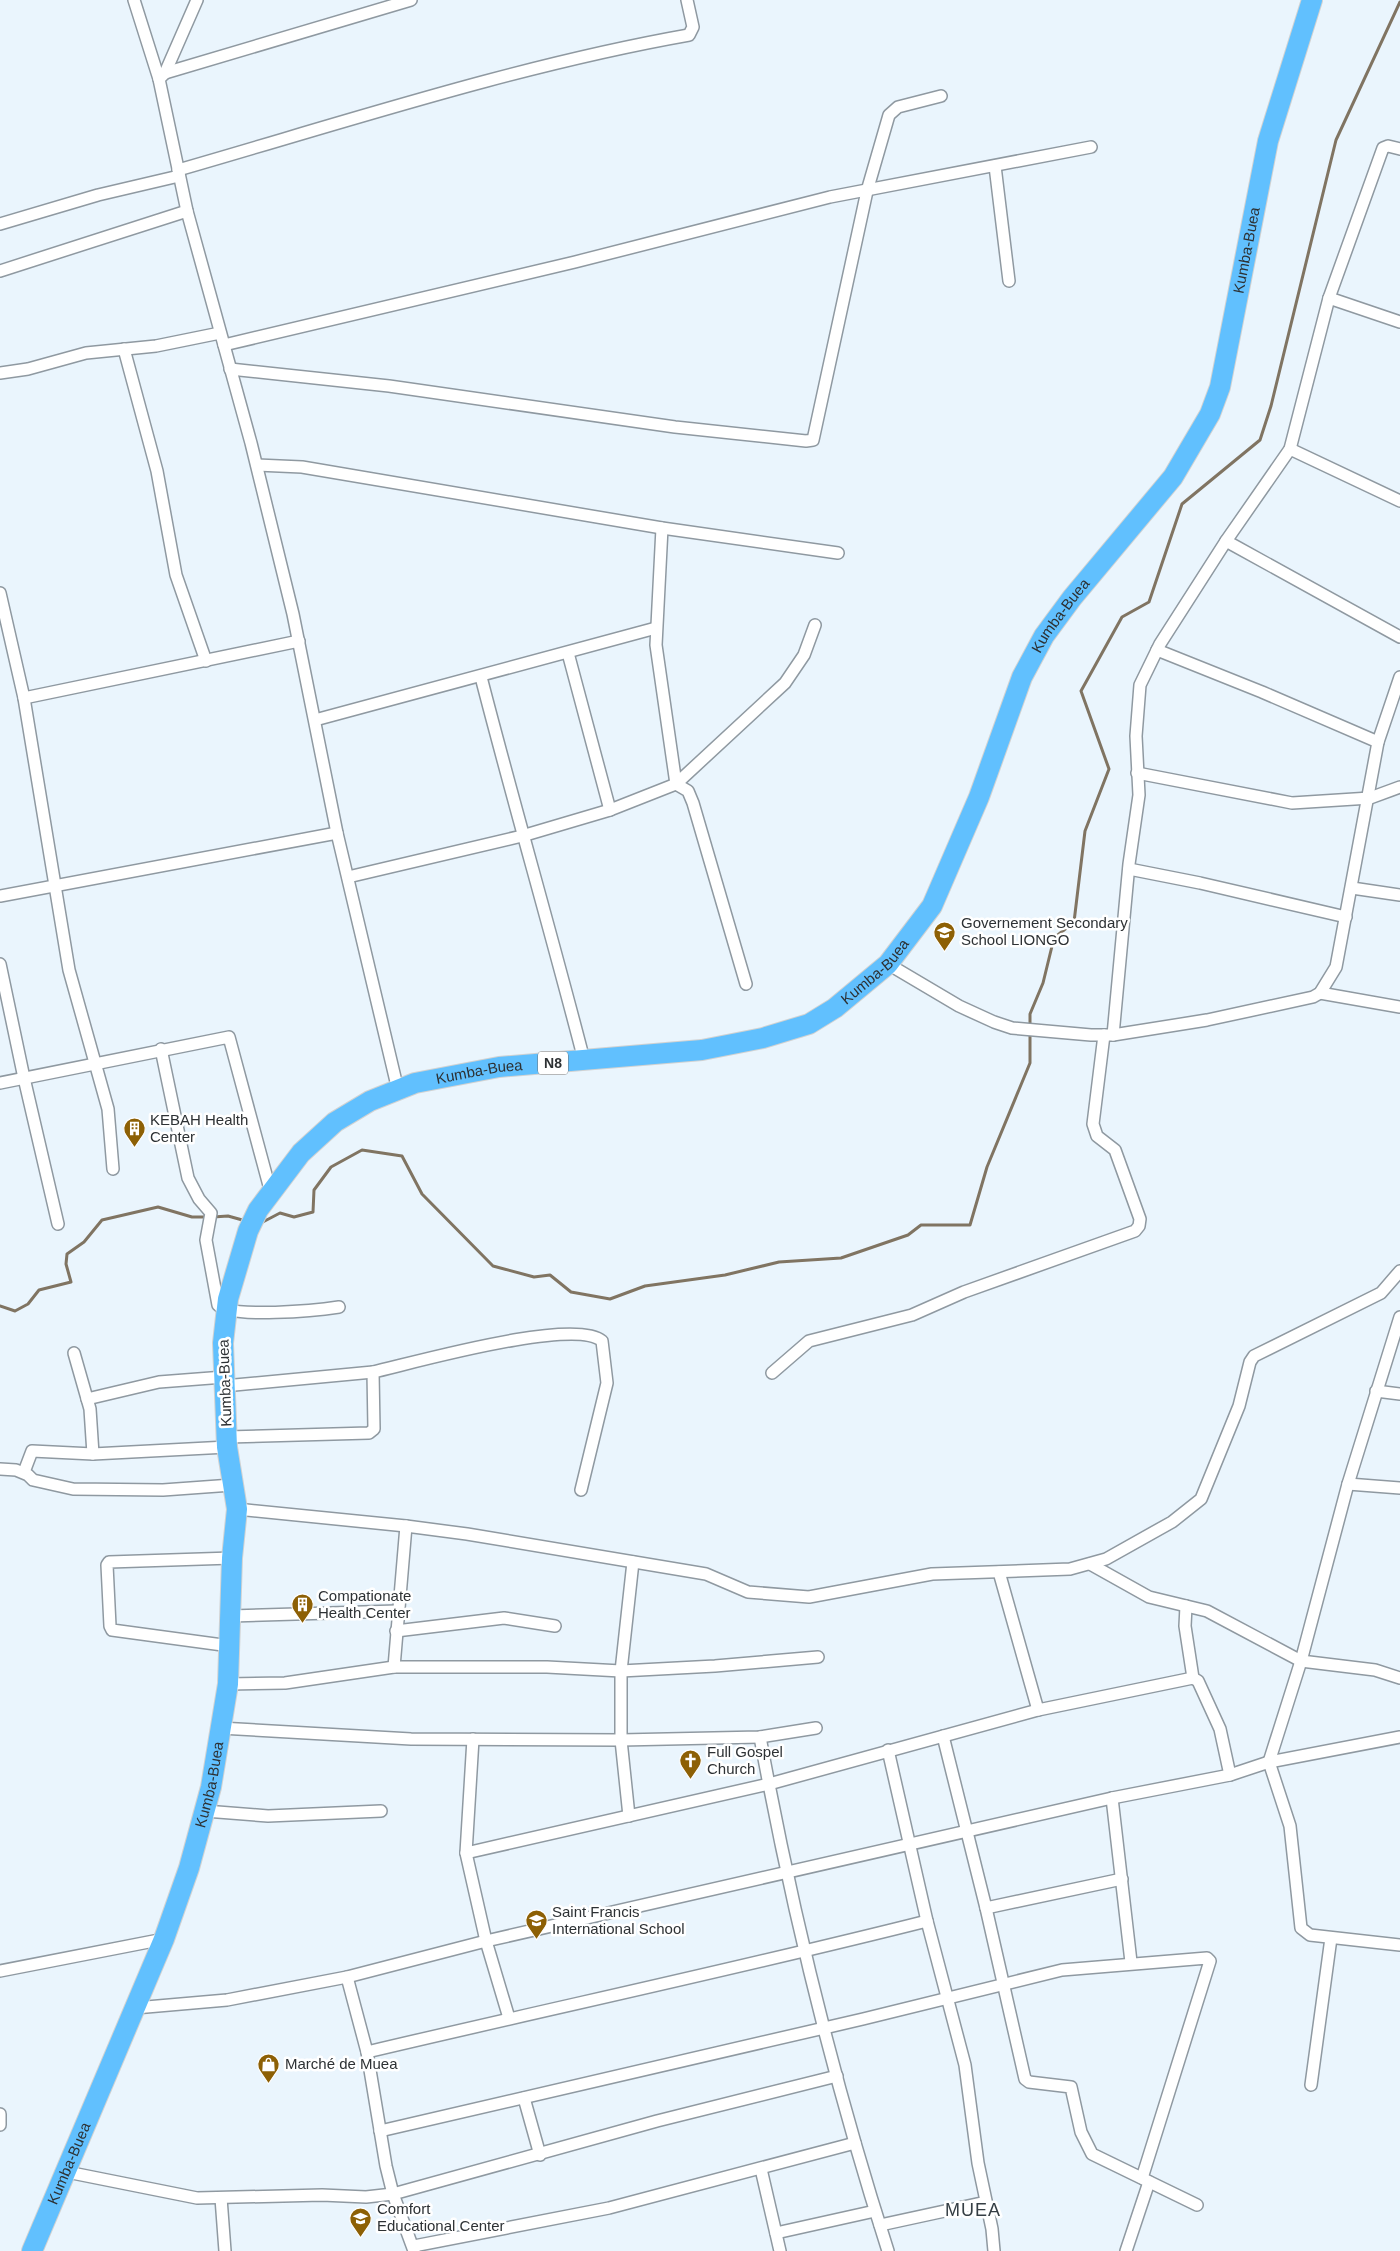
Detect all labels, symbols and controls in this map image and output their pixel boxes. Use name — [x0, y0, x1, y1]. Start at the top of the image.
street label: Kumba-Buea — [1229, 205, 1263, 295]
street label: Kumba-Buea — [1028, 574, 1093, 656]
place label: Governement Secondary School LIONGO — [961, 914, 1128, 948]
school or university icon: Governement Secondary School LIONGO — [933, 920, 957, 951]
street label: Kumba-Buea — [837, 935, 912, 1007]
road number: N8 — [538, 1052, 568, 1074]
street label: Kumba-Buea — [434, 1056, 524, 1087]
place label: KEBAH Health Center — [150, 1111, 248, 1145]
building icon: KEBAH Health Center — [122, 1117, 146, 1148]
street label: Kumba-Buea — [214, 1338, 235, 1427]
place label: Compationate Health Center — [318, 1587, 411, 1621]
building icon: Compationate Health Center — [290, 1593, 314, 1624]
street label: Kumba-Buea — [191, 1740, 226, 1829]
place label: Full Gospel Church — [707, 1743, 783, 1777]
church icon: Full Gospel Church — [679, 1749, 703, 1780]
place label: Saint Francis International School — [552, 1903, 685, 1937]
school or university icon: Saint Francis International School — [524, 1909, 548, 1940]
shop icon: Marché de Muea — [257, 2052, 281, 2083]
place label: Marché de Muea — [285, 2055, 398, 2072]
street label: Kumba-Buea — [44, 2119, 94, 2207]
place label: Comfort Educational Center — [377, 2200, 505, 2234]
district label: MUEA — [945, 2200, 1001, 2220]
school or university icon: Comfort Educational Center — [349, 2206, 373, 2237]

